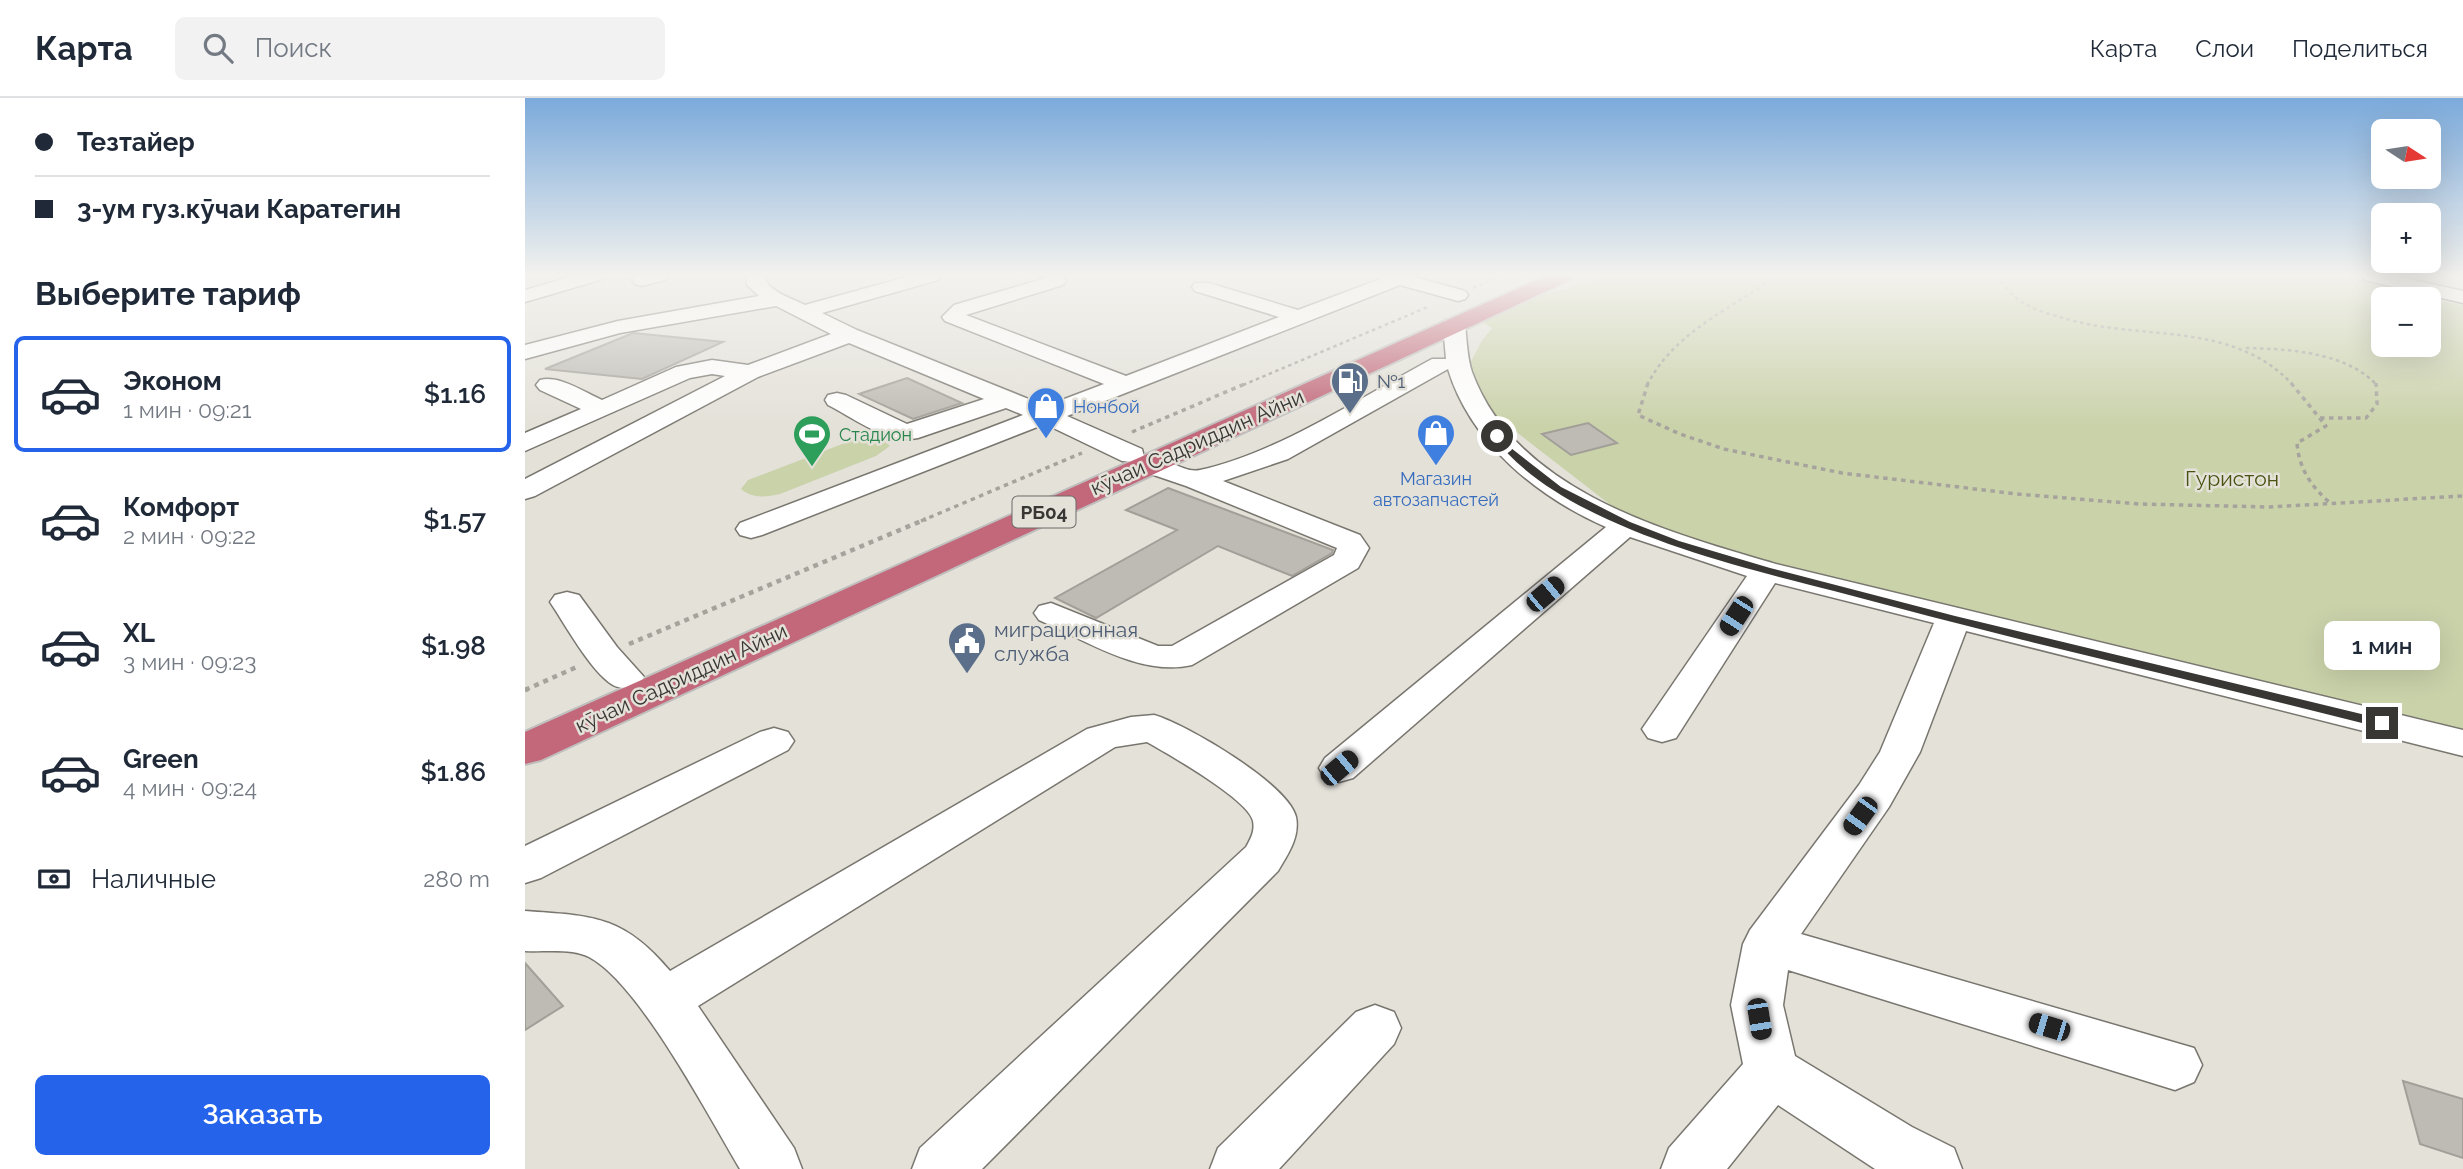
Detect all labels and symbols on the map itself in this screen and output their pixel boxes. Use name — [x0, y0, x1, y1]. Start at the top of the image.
north arrow — [2371, 119, 2441, 189]
fuel station icon: №1 — [1329, 360, 1371, 415]
place label: №1 — [1377, 371, 1406, 392]
street label: кӯчаи Садриддин Айни — [1086, 384, 1308, 500]
shop icon: Нонбой — [1025, 385, 1067, 440]
place label: Нонбой — [1073, 396, 1140, 417]
shop icon: Магазин автозапчастей — [1415, 412, 1457, 467]
sports icon: Стадион — [791, 413, 833, 468]
route start — [1481, 420, 1513, 452]
place label: Стадион — [839, 424, 912, 445]
park label: Гуристон — [2185, 466, 2279, 491]
place label: Магазин автозапчастей — [1373, 468, 1499, 510]
road number: РБ04 — [1013, 496, 1075, 528]
car — [1523, 572, 1568, 616]
car — [1716, 593, 1757, 639]
place label: миграционная служба — [994, 617, 1138, 666]
street label: кӯчаи Садриддин Айни — [571, 618, 791, 738]
public building icon: миграционная служба — [946, 620, 988, 675]
callout: 1 мин — [2324, 622, 2440, 670]
route end — [2366, 707, 2398, 739]
car — [1317, 746, 1362, 790]
car — [1840, 793, 1881, 839]
car — [1746, 997, 1773, 1041]
car — [2026, 1011, 2073, 1043]

